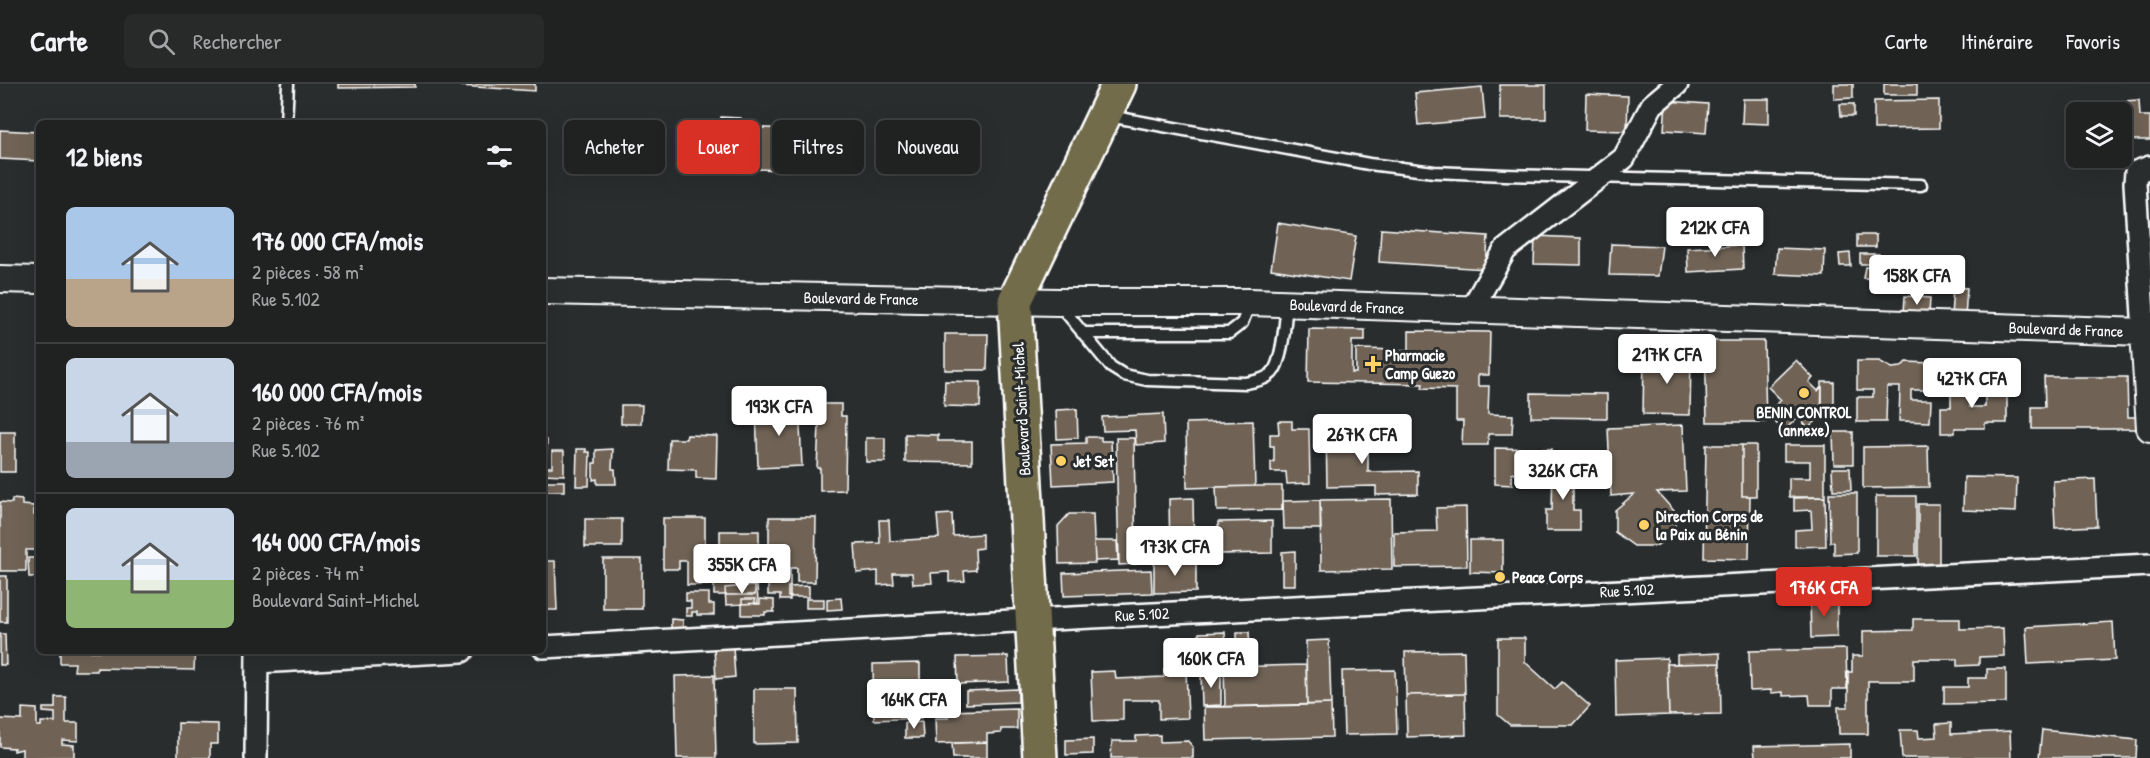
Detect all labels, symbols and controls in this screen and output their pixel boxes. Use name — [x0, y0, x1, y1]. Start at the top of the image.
search box — [124, 14, 544, 68]
text: Carte — [30, 22, 88, 60]
icon: search — [145, 25, 178, 58]
text: Rechercher — [193, 26, 282, 56]
text: Carte — [1885, 27, 1928, 56]
text: Itinéraire — [1961, 27, 2033, 56]
text: Favoris — [2066, 27, 2120, 56]
map controls — [2066, 102, 2132, 168]
button: layers — [2066, 102, 2132, 168]
chip: Acheter — [564, 120, 665, 174]
chip: Louer — [677, 120, 760, 174]
chip: Filtres — [772, 120, 864, 174]
chip: Nouveau — [876, 120, 980, 174]
text: 12 biens — [66, 139, 142, 174]
icon: filters — [483, 140, 516, 173]
pin: 212K CFA — [1653, 207, 1777, 258]
text: 212K CFA — [1680, 213, 1750, 240]
text: 176 000 CFA/mois — [252, 223, 423, 258]
icon: home — [114, 231, 186, 303]
pin: 158K CFA — [1855, 255, 1979, 306]
text: 2 pièces · 58 m² — [252, 258, 364, 285]
text: 158K CFA — [1883, 261, 1951, 288]
text: Rue 5.102 — [252, 285, 320, 312]
street label: Boulevard de France — [803, 286, 919, 310]
street label: Boulevard de France — [1289, 293, 1405, 319]
street label: Boulevard de France — [2008, 316, 2124, 342]
pin: 217K CFA — [1605, 334, 1729, 385]
text: 217K CFA — [1632, 340, 1702, 367]
street label: Boulevard Saint-Michel — [1006, 341, 1035, 476]
place label: Pharmacie Camp Guezo — [1385, 344, 1456, 385]
marker: Pharmacie Camp Guezo — [1366, 357, 1380, 371]
pin: 427K CFA — [1910, 358, 2034, 409]
text: 427K CFA — [1937, 364, 2007, 391]
text: 160 000 CFA/mois — [252, 374, 422, 409]
icon: home — [114, 382, 186, 454]
pin: 193K CFA — [717, 386, 841, 437]
marker: BENIN CONTROL (annexe) — [1797, 386, 1811, 400]
text: 193K CFA — [746, 392, 812, 419]
place label: BENIN CONTROL (annexe) — [1756, 401, 1852, 441]
text: 2 pièces · 76 m² — [252, 409, 364, 436]
pin: 267K CFA — [1300, 414, 1424, 465]
text: 267K CFA — [1327, 420, 1397, 447]
text: Rue 5.102 — [252, 436, 320, 463]
place label: Jet Set — [1073, 450, 1114, 472]
pin: 326K CFA — [1501, 450, 1625, 501]
marker: Jet Set — [1054, 454, 1068, 468]
text: 326K CFA — [1528, 456, 1598, 483]
place label: Direction Corps de la Paix au Bénin — [1656, 505, 1764, 545]
marker: Direction Corps de la Paix au Bénin — [1637, 518, 1651, 532]
text: 164 000 CFA/mois — [252, 524, 420, 559]
pin: 173K CFA — [1113, 526, 1237, 577]
icon: home — [114, 532, 186, 604]
text: 173K CFA — [1140, 532, 1210, 559]
pin: 355K CFA — [680, 544, 804, 595]
text: 355K CFA — [707, 550, 777, 577]
text: 2 pièces · 74 m² — [252, 559, 364, 586]
place label: Peace Corps — [1512, 566, 1584, 589]
pin: 176K CFA — [1762, 567, 1886, 618]
marker: Peace Corps — [1493, 570, 1507, 584]
text: 176K CFA — [1790, 573, 1858, 600]
street label: Rue 5.102 — [1599, 578, 1655, 602]
text: Boulevard Saint-Michel — [252, 586, 419, 613]
street label: Rue 5.102 — [1114, 602, 1170, 626]
pin: 160K CFA — [1149, 638, 1273, 689]
text: 160K CFA — [1177, 644, 1245, 671]
pin: 164K CFA — [852, 679, 976, 730]
text: 164K CFA — [881, 685, 947, 712]

